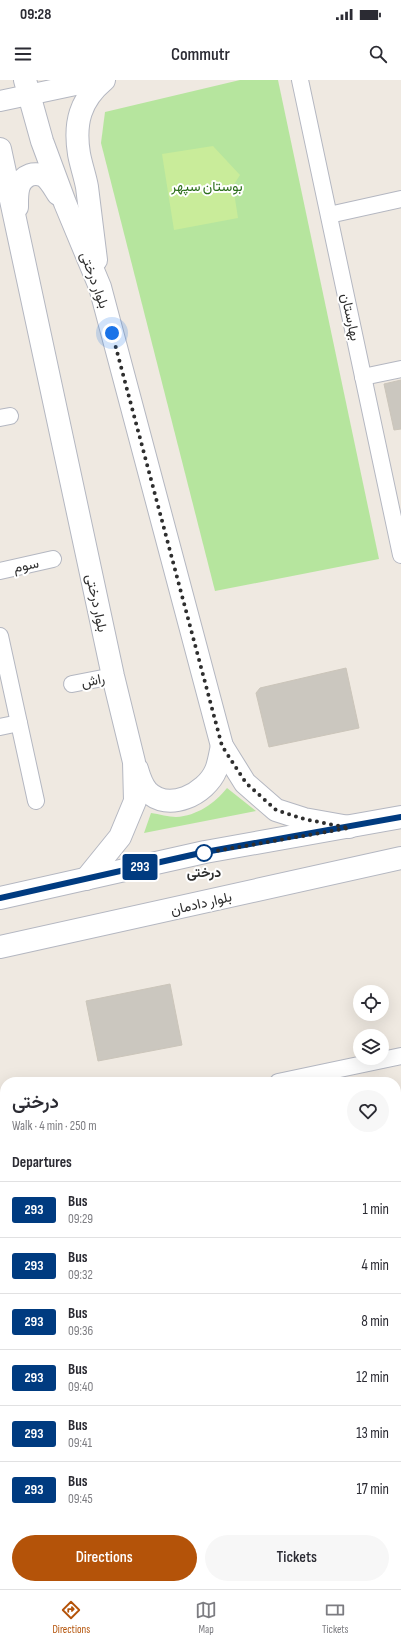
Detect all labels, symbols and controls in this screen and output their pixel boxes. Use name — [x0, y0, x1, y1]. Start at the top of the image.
text: 09:28 — [20, 5, 51, 24]
icon: menu — [12, 43, 34, 65]
icon: search — [367, 43, 389, 65]
text: Commutr — [171, 44, 230, 65]
park label: بوستان سپهر — [170, 178, 243, 196]
street label: بلوار درختی — [76, 250, 113, 311]
street label: بهارستان — [337, 292, 364, 342]
your location — [102, 323, 122, 343]
street label: سوم — [12, 555, 40, 576]
street label: بلوار درختی — [82, 573, 111, 634]
street label: راش — [80, 670, 107, 691]
marker: درختی — [195, 844, 213, 862]
line badge: 293 — [117, 854, 163, 880]
text: 293 — [130, 858, 150, 875]
place label: درختی — [187, 864, 221, 881]
street label: بلوار دادمان — [169, 888, 233, 919]
map controls — [353, 985, 389, 1065]
button: locate — [353, 985, 389, 1021]
button: layers — [353, 1029, 389, 1065]
button: heart — [347, 1090, 389, 1132]
text: درختی — [12, 1091, 59, 1114]
text: Walk · 4 min · 250 m — [12, 1118, 97, 1134]
text: Departures — [12, 1153, 72, 1172]
text: Bus — [68, 1192, 87, 1211]
text: 1 min — [363, 1200, 389, 1219]
text: 293 — [24, 1201, 44, 1218]
text: 09:29 — [68, 1211, 93, 1227]
text: Bus — [68, 1248, 87, 1267]
text: 4 min — [362, 1256, 389, 1275]
text: 293 — [24, 1257, 44, 1274]
text: 09:32 — [68, 1267, 93, 1283]
text: Bus — [68, 1304, 87, 1323]
text: 8 min — [361, 1312, 389, 1331]
text: 293 — [24, 1313, 44, 1330]
text: 09:36 — [68, 1323, 93, 1339]
text: Bus — [68, 1360, 87, 1379]
text: 12 min — [356, 1368, 389, 1387]
text: 293 — [24, 1369, 44, 1386]
text: 09:40 — [68, 1379, 93, 1395]
text: Bus — [68, 1416, 87, 1435]
text: 13 min — [356, 1424, 389, 1443]
text: 293 — [24, 1425, 44, 1442]
text: 09:41 — [68, 1435, 92, 1451]
text: Bus — [68, 1472, 87, 1491]
text: 17 min — [357, 1480, 389, 1499]
text: 293 — [24, 1481, 44, 1498]
text: 09:45 — [68, 1491, 93, 1507]
button: Directions — [12, 1535, 197, 1581]
button: Tickets — [205, 1535, 389, 1581]
tab: Directions — [52, 1599, 90, 1636]
tab: Map — [195, 1599, 217, 1636]
tab: Tickets — [322, 1599, 349, 1636]

